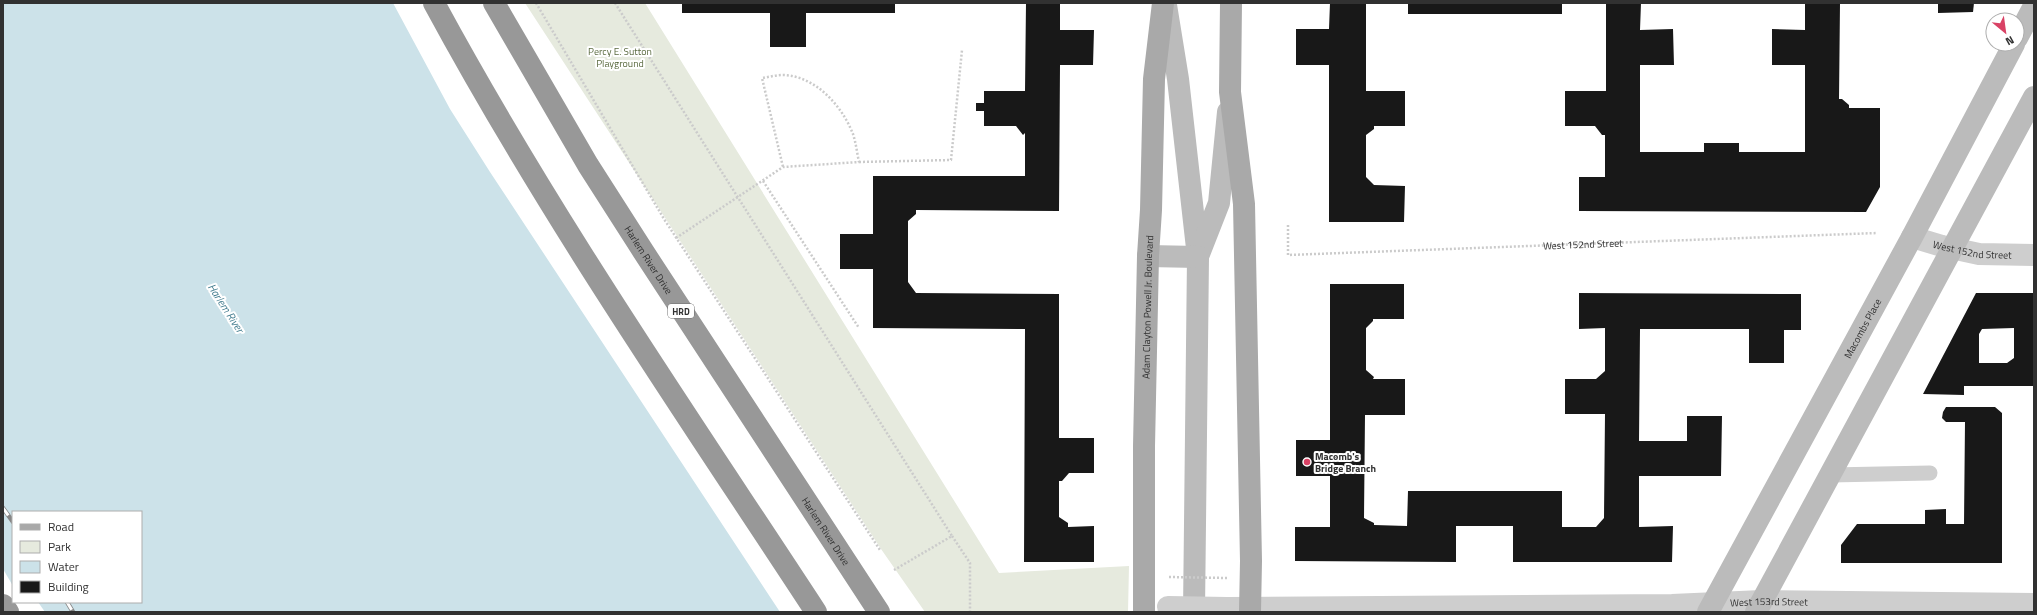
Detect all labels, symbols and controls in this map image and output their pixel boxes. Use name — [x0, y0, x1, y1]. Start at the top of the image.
north arrow — [1985, 12, 2025, 52]
text: N — [2003, 32, 2017, 50]
park label: Percy E. Sutton Playground — [588, 44, 652, 71]
street label: Harlem River Drive — [621, 223, 677, 297]
street label: Adam Clayton Powell Jr. Boulevard — [1138, 235, 1157, 379]
street label: West 152nd Street — [1543, 235, 1623, 253]
street label: West 152nd Street — [1931, 236, 2012, 262]
water label: Harlem River — [204, 280, 249, 337]
street label: Macombs Place — [1840, 296, 1885, 361]
road number: HRD — [668, 304, 694, 318]
place label: Macomb's Bridge Branch — [1315, 449, 1376, 476]
marker: Macomb's Bridge Branch — [1302, 457, 1312, 467]
street label: Harlem River Drive — [798, 494, 854, 568]
legend — [12, 511, 142, 603]
text: Road — [48, 517, 74, 536]
text: Park — [48, 537, 71, 556]
text: Water — [48, 557, 79, 576]
text: Building — [48, 577, 89, 596]
street label: West 153rd Street — [1730, 593, 1808, 610]

